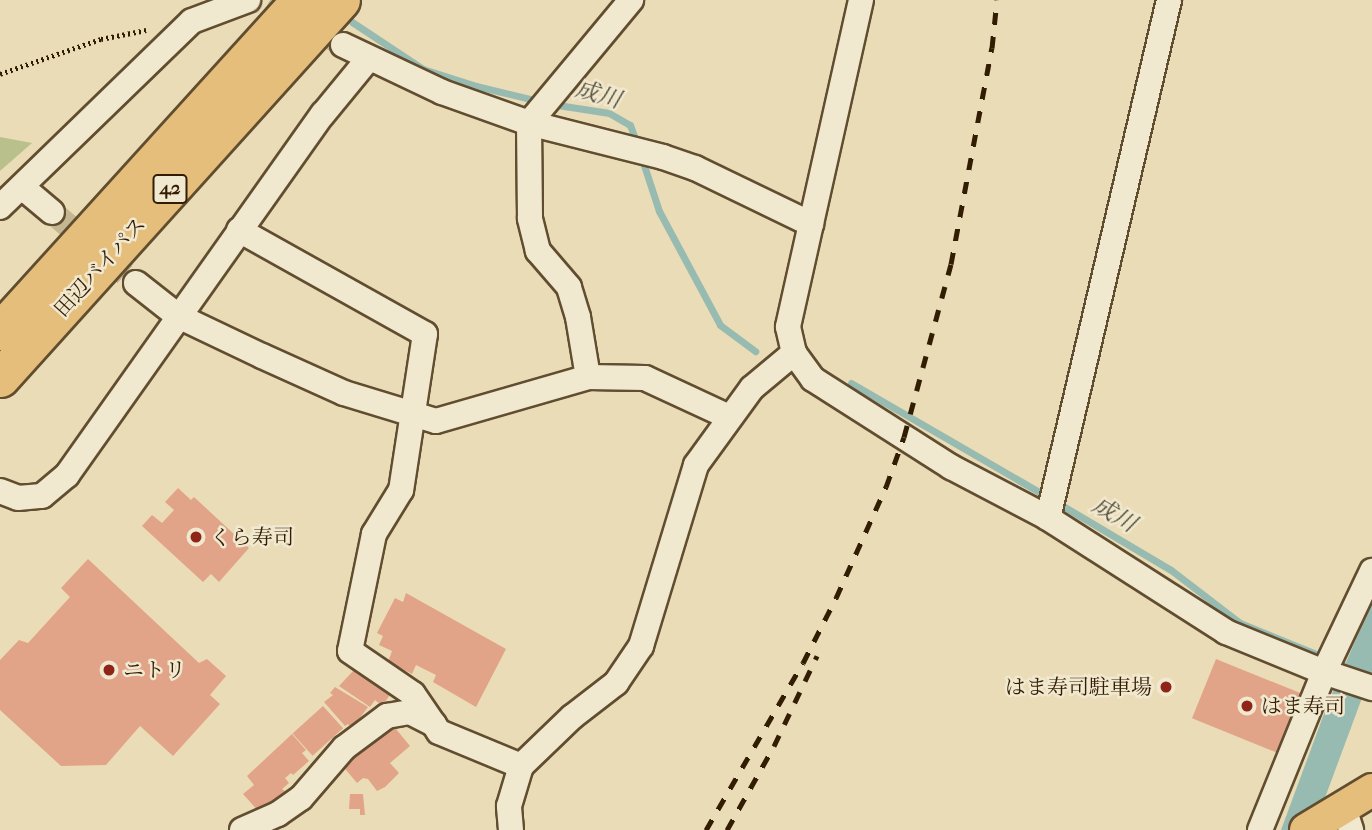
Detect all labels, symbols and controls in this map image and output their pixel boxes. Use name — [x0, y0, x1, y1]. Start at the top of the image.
water label: 成川 — [572, 75, 624, 115]
road number: 42 — [152, 174, 188, 204]
street label: 田辺バイパス — [48, 212, 152, 322]
water label: 成川 — [1087, 492, 1141, 538]
place label: くら寿司 — [210, 524, 294, 550]
marker: くら寿司 — [188, 529, 204, 545]
place label: ニトリ — [123, 657, 186, 683]
marker: ニトリ — [101, 662, 117, 678]
place label: はま寿司駐車場 — [1005, 674, 1152, 700]
marker: はま寿司駐車場 — [1158, 679, 1174, 695]
place label: はま寿司 — [1261, 693, 1345, 719]
marker: はま寿司 — [1239, 698, 1255, 714]

